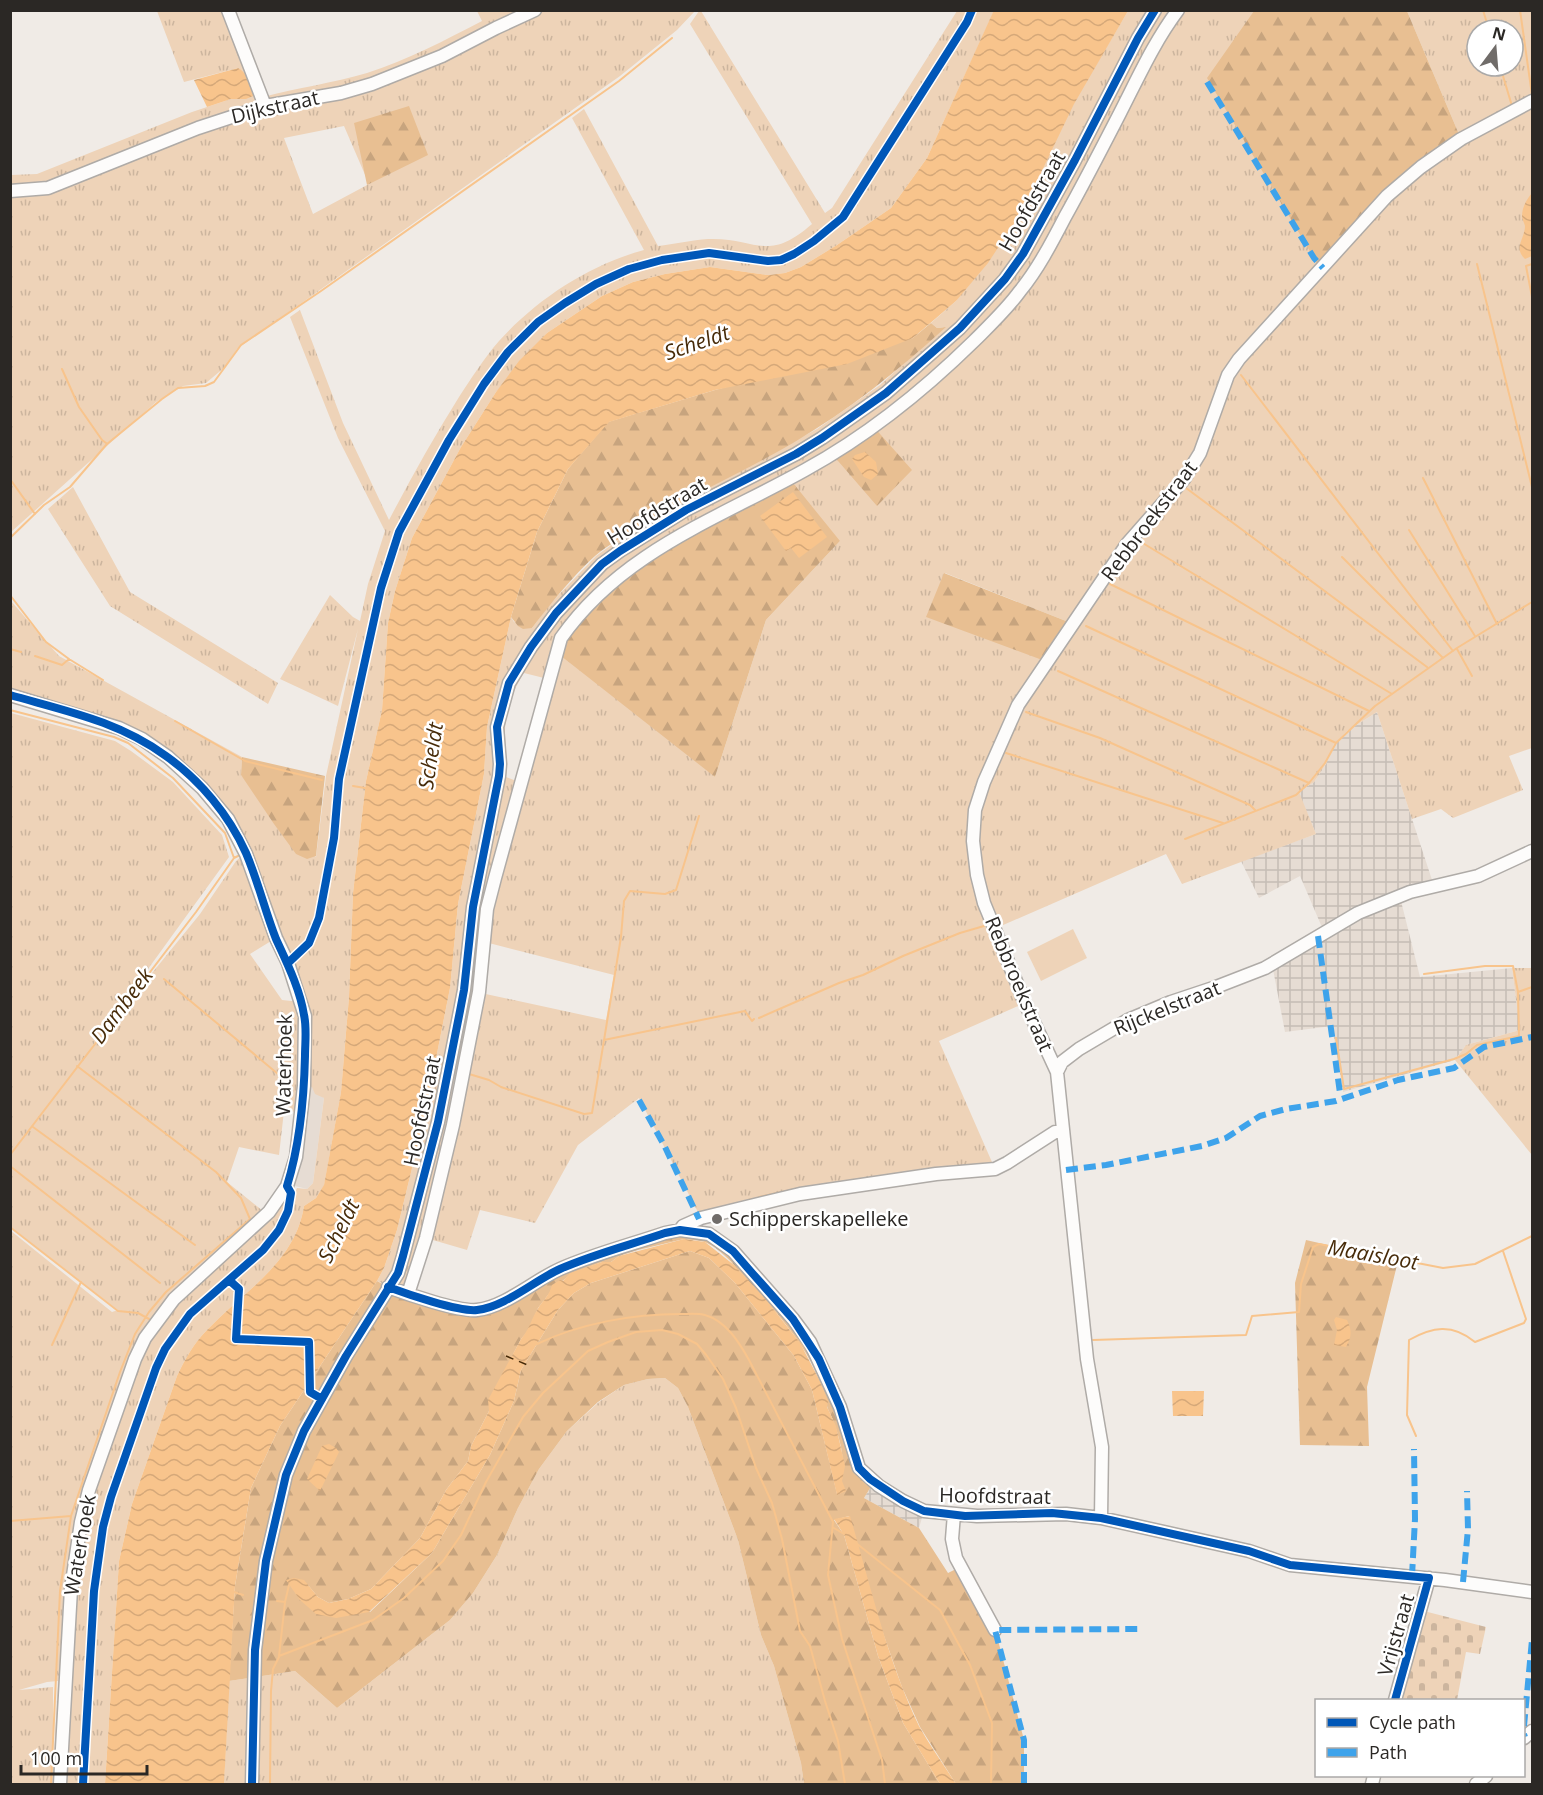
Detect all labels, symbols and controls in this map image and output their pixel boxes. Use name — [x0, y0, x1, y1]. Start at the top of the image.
north arrow — [1465, 18, 1525, 78]
text: N — [1490, 21, 1508, 46]
street label: Dijkstraat — [228, 83, 321, 130]
street label: Hoofdstraat — [992, 146, 1071, 256]
water label: Scheldt — [660, 318, 734, 366]
street label: Rebbroekstraat — [1094, 455, 1203, 586]
street label: Hoofdstraat — [602, 470, 712, 551]
water label: Scheldt — [411, 719, 449, 791]
street label: Rebbroekstraat — [979, 912, 1060, 1055]
water label: Dambeek — [84, 961, 159, 1049]
street label: Rijckelstraat — [1109, 974, 1224, 1041]
street label: Waterhoek — [269, 1013, 298, 1116]
street label: Hoofdstraat — [397, 1053, 446, 1168]
water label: Scheldt — [311, 1193, 366, 1267]
place label: Schipperskapelleke — [729, 1205, 908, 1232]
marker: Schipperskapelleke — [710, 1212, 724, 1226]
water label: Maaisloot — [1326, 1232, 1422, 1276]
street label: Hoofdstraat — [939, 1481, 1051, 1510]
street label: Waterhoek — [57, 1492, 102, 1598]
street label: Vrijstraat — [1371, 1591, 1420, 1679]
legend — [1315, 1699, 1525, 1777]
text: Cycle path — [1369, 1710, 1456, 1734]
scale bar — [21, 1738, 147, 1776]
text: Path — [1369, 1740, 1407, 1764]
text: 100 m — [30, 1746, 82, 1770]

